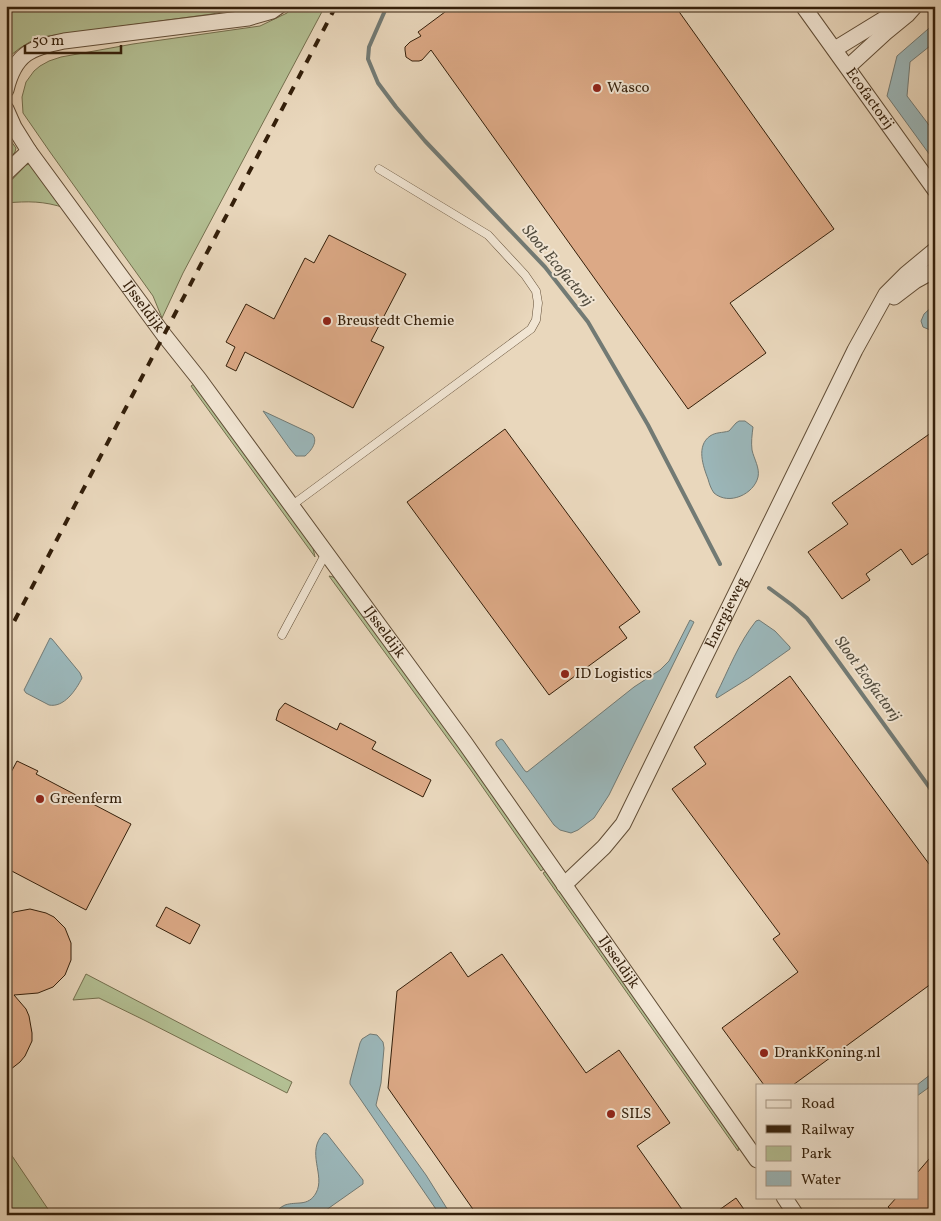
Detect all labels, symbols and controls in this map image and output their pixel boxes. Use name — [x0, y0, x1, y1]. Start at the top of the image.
scale bar — [25, 22, 121, 54]
text: 50 m — [32, 31, 64, 52]
street label: Ecofactorij — [840, 64, 899, 134]
place label: Wasco — [607, 78, 650, 99]
marker: Wasco — [591, 82, 603, 94]
water label: Sloot Ecofactorij — [516, 220, 599, 313]
street label: IJsseldijk — [117, 276, 169, 337]
place label: Breustedt Chemie — [337, 311, 454, 332]
marker: Breustedt Chemie — [321, 315, 333, 327]
street label: Energieweg — [700, 574, 753, 652]
street label: IJsseldijk — [358, 602, 410, 663]
water label: Sloot Ecofactorij — [829, 632, 906, 727]
place label: ID Logistics — [575, 664, 652, 685]
marker: ID Logistics — [559, 668, 571, 680]
place label: Greenferm — [50, 789, 122, 810]
marker: Greenferm — [34, 793, 46, 805]
street label: IJsseldijk — [593, 932, 644, 993]
place label: DrankKoning.nl — [774, 1043, 880, 1064]
marker: DrankKoning.nl — [758, 1047, 770, 1059]
legend — [756, 1084, 918, 1198]
text: Road — [801, 1094, 835, 1115]
place label: SILS — [621, 1104, 651, 1125]
marker: SILS — [605, 1108, 617, 1120]
text: Railway — [801, 1120, 854, 1141]
text: Park — [801, 1144, 832, 1165]
text: Water — [801, 1170, 841, 1191]

